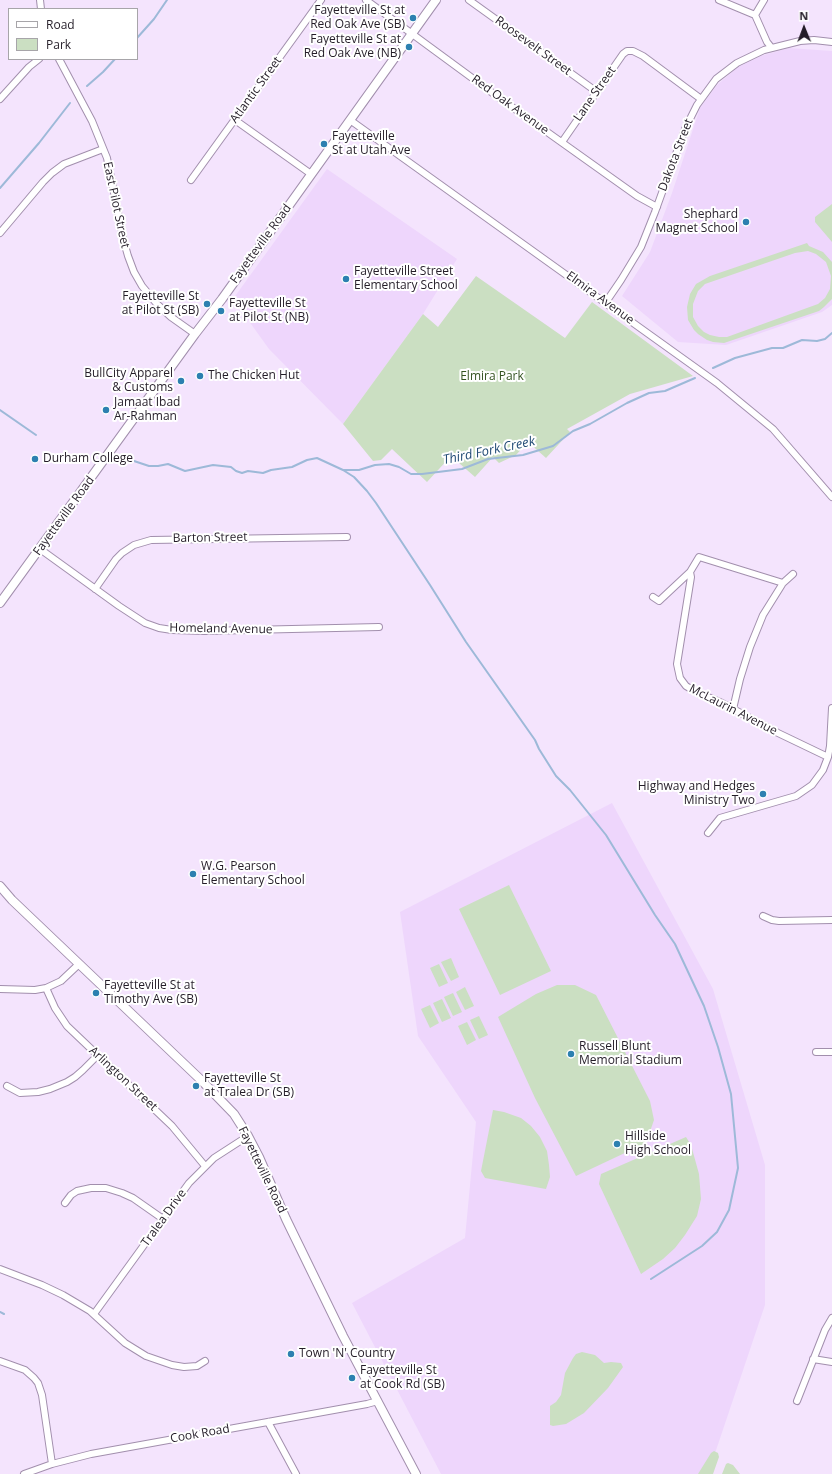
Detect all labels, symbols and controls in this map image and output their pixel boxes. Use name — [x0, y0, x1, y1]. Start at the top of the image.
place label: Fayetteville St at Red Oak Ave (SB) — [310, 4, 405, 32]
legend — [8, 8, 138, 60]
north arrow — [784, 8, 824, 48]
text: N — [799, 8, 808, 23]
marker: Fayetteville St at Red Oak Ave (SB) — [408, 13, 418, 23]
street label: Roosevelt Street — [492, 13, 574, 79]
text: Road — [46, 16, 75, 33]
place label: Fayetteville St at Red Oak Ave (NB) — [304, 33, 401, 61]
text: Park — [46, 36, 71, 53]
marker: Fayetteville St at Red Oak Ave (NB) — [404, 42, 414, 52]
street label: Atlantic Street — [227, 54, 285, 126]
street label: Lane Street — [571, 64, 619, 124]
street label: Red Oak Avenue — [469, 72, 551, 138]
street label: Dakota Street — [656, 117, 696, 193]
place label: Fayetteville St at Utah Ave — [332, 130, 411, 158]
marker: Fayetteville St at Utah Ave — [319, 139, 329, 149]
street label: East Pilot Street — [100, 161, 132, 249]
street label: Fayetteville Road — [227, 202, 295, 286]
place label: Shephard Magnet School — [655, 208, 738, 236]
marker: Shephard Magnet School — [741, 217, 751, 227]
place label: Fayetteville Street Elementary School — [354, 265, 458, 293]
street label: Elmira Avenue — [563, 269, 637, 327]
marker: Fayetteville Street Elementary School — [341, 274, 351, 284]
place label: Fayetteville St at Pilot St (SB) — [122, 290, 199, 318]
place label: Fayetteville St at Pilot St (NB) — [229, 297, 309, 325]
marker: Fayetteville St at Pilot St (SB) — [202, 299, 212, 309]
marker: Fayetteville St at Pilot St (NB) — [216, 306, 226, 316]
place label: BullCity Apparel & Customs — [84, 367, 173, 395]
place label: The Chicken Hut — [208, 369, 300, 383]
park label: Elmira Park — [460, 370, 524, 384]
marker: The Chicken Hut — [195, 371, 205, 381]
marker: BullCity Apparel & Customs — [176, 376, 186, 386]
place label: Jamaat Ibad Ar-Rahman — [114, 396, 180, 424]
marker: Jamaat Ibad Ar-Rahman — [101, 405, 111, 415]
water label: Third Fork Creek — [442, 434, 536, 468]
place label: Durham College — [43, 452, 133, 466]
marker: Durham College — [30, 454, 40, 464]
street label: Fayetteville Road — [30, 474, 98, 558]
street label: Barton Street — [172, 530, 248, 546]
street label: Homeland Avenue — [169, 621, 273, 637]
street label: McLaurin Avenue — [687, 682, 779, 738]
place label: Highway and Hedges Ministry Two — [638, 780, 755, 808]
marker: Highway and Hedges Ministry Two — [758, 789, 768, 799]
place label: W.G. Pearson Elementary School — [201, 860, 305, 888]
marker: W.G. Pearson Elementary School — [188, 869, 198, 879]
place label: Fayetteville St at Timothy Ave (SB) — [104, 979, 198, 1007]
marker: Fayetteville St at Timothy Ave (SB) — [91, 988, 101, 998]
place label: Russell Blunt Memorial Stadium — [579, 1040, 682, 1068]
street label: Arlington Street — [86, 1044, 160, 1114]
marker: Russell Blunt Memorial Stadium — [566, 1049, 576, 1059]
place label: Fayetteville St at Tralea Dr (SB) — [204, 1072, 294, 1100]
marker: Fayetteville St at Tralea Dr (SB) — [191, 1081, 201, 1091]
street label: Fayetteville Road — [235, 1124, 289, 1216]
place label: Hillside High School — [625, 1130, 691, 1158]
marker: Hillside High School — [612, 1139, 622, 1149]
street label: Tralea Drive — [138, 1187, 190, 1249]
place label: Town 'N' Country — [299, 1347, 395, 1361]
marker: Town 'N' Country — [286, 1349, 296, 1359]
place label: Fayetteville St at Cook Rd (SB) — [360, 1364, 445, 1392]
marker: Fayetteville St at Cook Rd (SB) — [347, 1373, 357, 1383]
street label: Cook Road — [169, 1422, 231, 1446]

